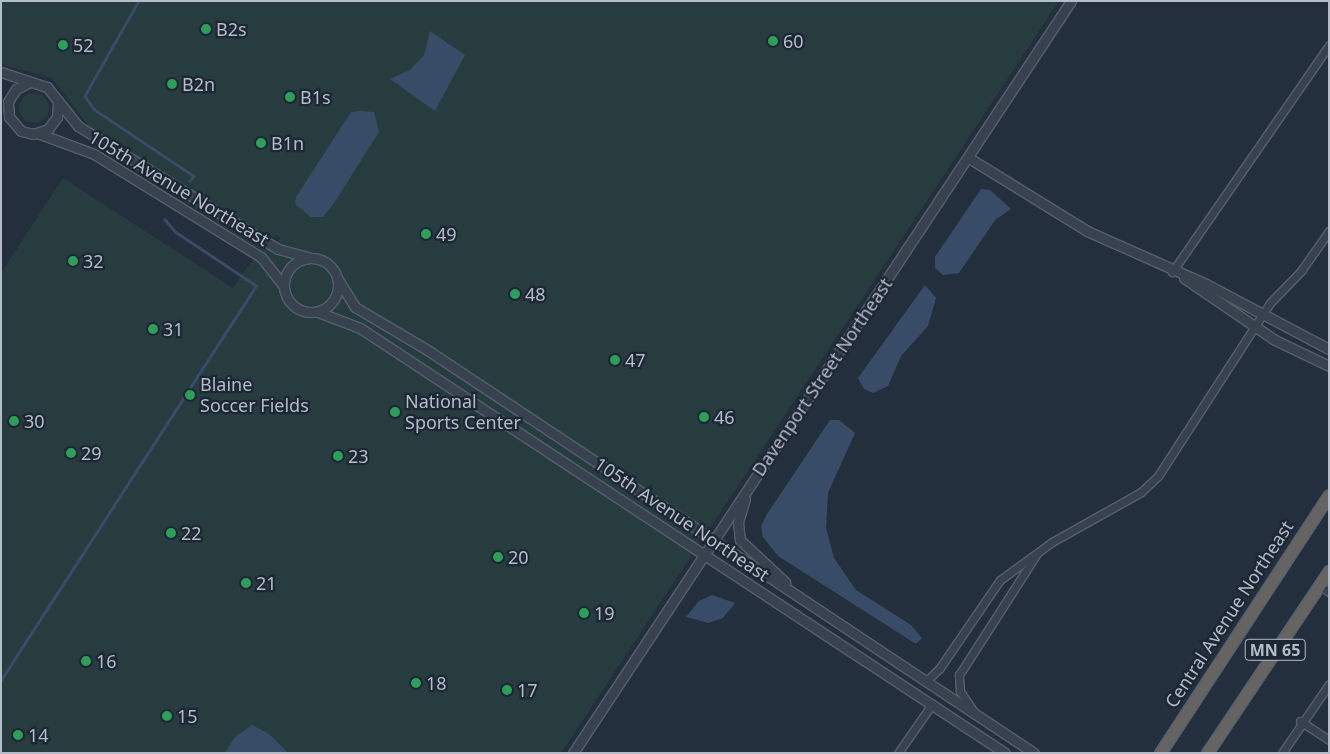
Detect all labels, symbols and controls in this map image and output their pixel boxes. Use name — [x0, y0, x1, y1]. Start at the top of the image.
place label: B2s — [216, 18, 247, 40]
marker: B2s — [200, 23, 212, 35]
place label: 60 — [783, 30, 804, 52]
place label: 52 — [73, 34, 94, 56]
marker: 60 — [767, 35, 779, 47]
marker: 52 — [57, 39, 69, 51]
place label: B2n — [182, 73, 215, 95]
marker: B2n — [166, 78, 178, 90]
place label: B1s — [300, 86, 331, 108]
marker: B1s — [284, 91, 296, 103]
street label: 105th Avenue Northeast — [85, 126, 273, 250]
place label: B1n — [271, 132, 304, 154]
marker: B1n — [255, 137, 267, 149]
place label: 49 — [436, 223, 457, 245]
marker: 49 — [420, 228, 432, 240]
place label: 32 — [83, 250, 104, 272]
marker: 32 — [67, 255, 79, 267]
street label: Davenport Street Northeast — [748, 274, 896, 480]
place label: 48 — [525, 283, 546, 305]
marker: 48 — [509, 288, 521, 300]
place label: 31 — [163, 318, 184, 340]
marker: 31 — [147, 323, 159, 335]
place label: 47 — [625, 349, 646, 371]
marker: 47 — [609, 354, 621, 366]
place label: Blaine Soccer Fields — [200, 374, 309, 416]
marker: Blaine Soccer Fields — [184, 389, 196, 401]
place label: National Sports Center — [405, 391, 521, 434]
marker: National Sports Center — [389, 406, 401, 418]
place label: 46 — [714, 406, 735, 428]
place label: 30 — [24, 410, 45, 432]
marker: 46 — [698, 411, 710, 423]
marker: 30 — [8, 415, 20, 427]
place label: 29 — [81, 442, 102, 464]
place label: 23 — [348, 445, 369, 467]
marker: 29 — [65, 447, 77, 459]
marker: 23 — [332, 450, 344, 462]
street label: 105th Avenue Northeast — [591, 452, 773, 586]
street label: Central Avenue Northeast — [1160, 516, 1298, 712]
place label: 22 — [181, 522, 202, 544]
marker: 22 — [165, 527, 177, 539]
place label: 20 — [508, 546, 529, 568]
marker: 20 — [492, 551, 504, 563]
place label: 21 — [256, 572, 277, 594]
marker: 21 — [240, 577, 252, 589]
place label: 19 — [594, 602, 615, 624]
marker: 19 — [578, 607, 590, 619]
road number: MN 65 — [1244, 636, 1306, 664]
place label: 16 — [96, 650, 117, 672]
marker: 16 — [80, 655, 92, 667]
place label: 18 — [426, 672, 447, 694]
marker: 18 — [410, 677, 422, 689]
place label: 17 — [517, 679, 538, 701]
marker: 17 — [501, 684, 513, 696]
place label: 15 — [177, 705, 198, 727]
marker: 15 — [161, 710, 173, 722]
place label: 14 — [28, 724, 49, 746]
marker: 14 — [12, 729, 24, 741]

